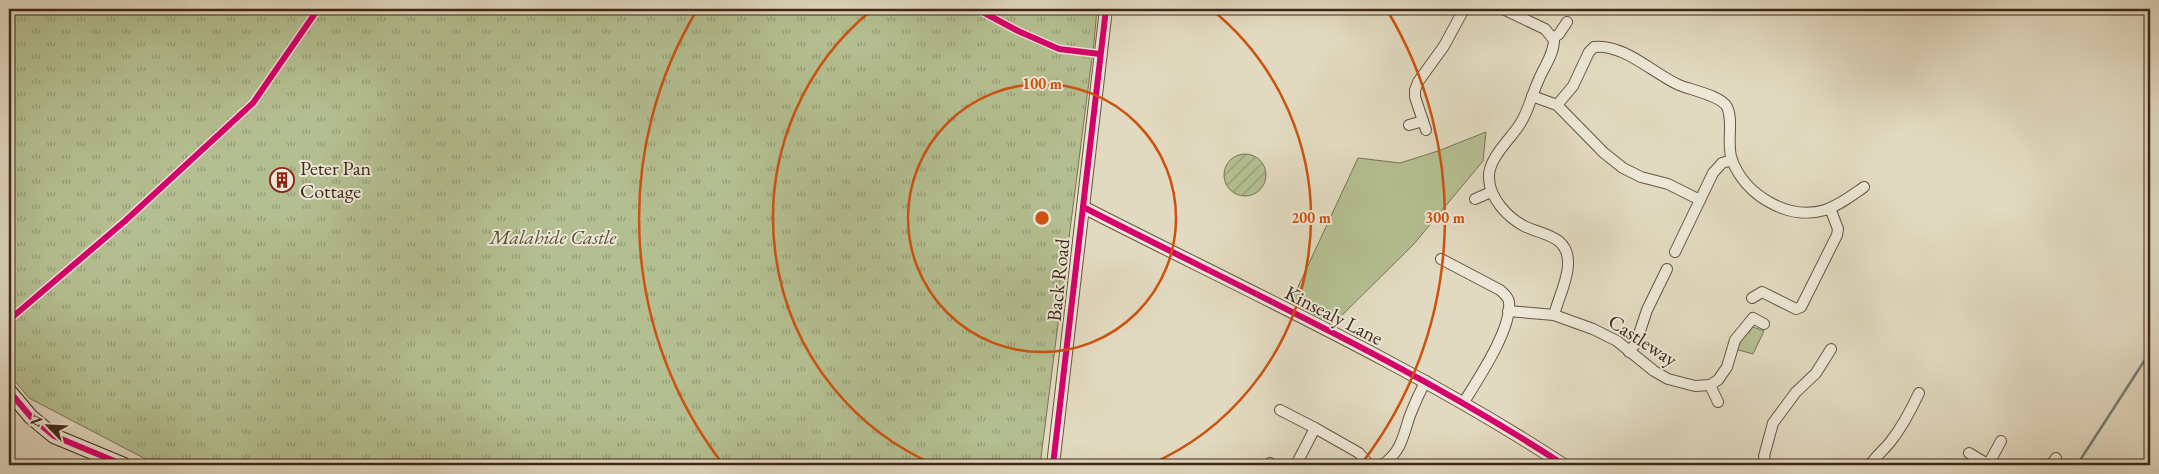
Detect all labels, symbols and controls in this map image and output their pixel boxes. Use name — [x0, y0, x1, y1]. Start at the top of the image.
text: 100 m — [1022, 74, 1062, 93]
place label: Peter Pan Cottage — [300, 155, 372, 204]
building icon: Peter Pan Cottage — [269, 167, 295, 193]
text: 200 m — [1291, 208, 1331, 227]
text: 300 m — [1425, 208, 1465, 227]
centre of rings — [1033, 209, 1051, 227]
park label: Malahide Castle — [489, 224, 617, 250]
street label: Back Road — [1041, 236, 1075, 323]
street label: Kinsealy Lane — [1280, 279, 1388, 351]
street label: Castleway — [1603, 308, 1683, 372]
north arrow — [22, 402, 72, 452]
text: N — [26, 411, 47, 430]

